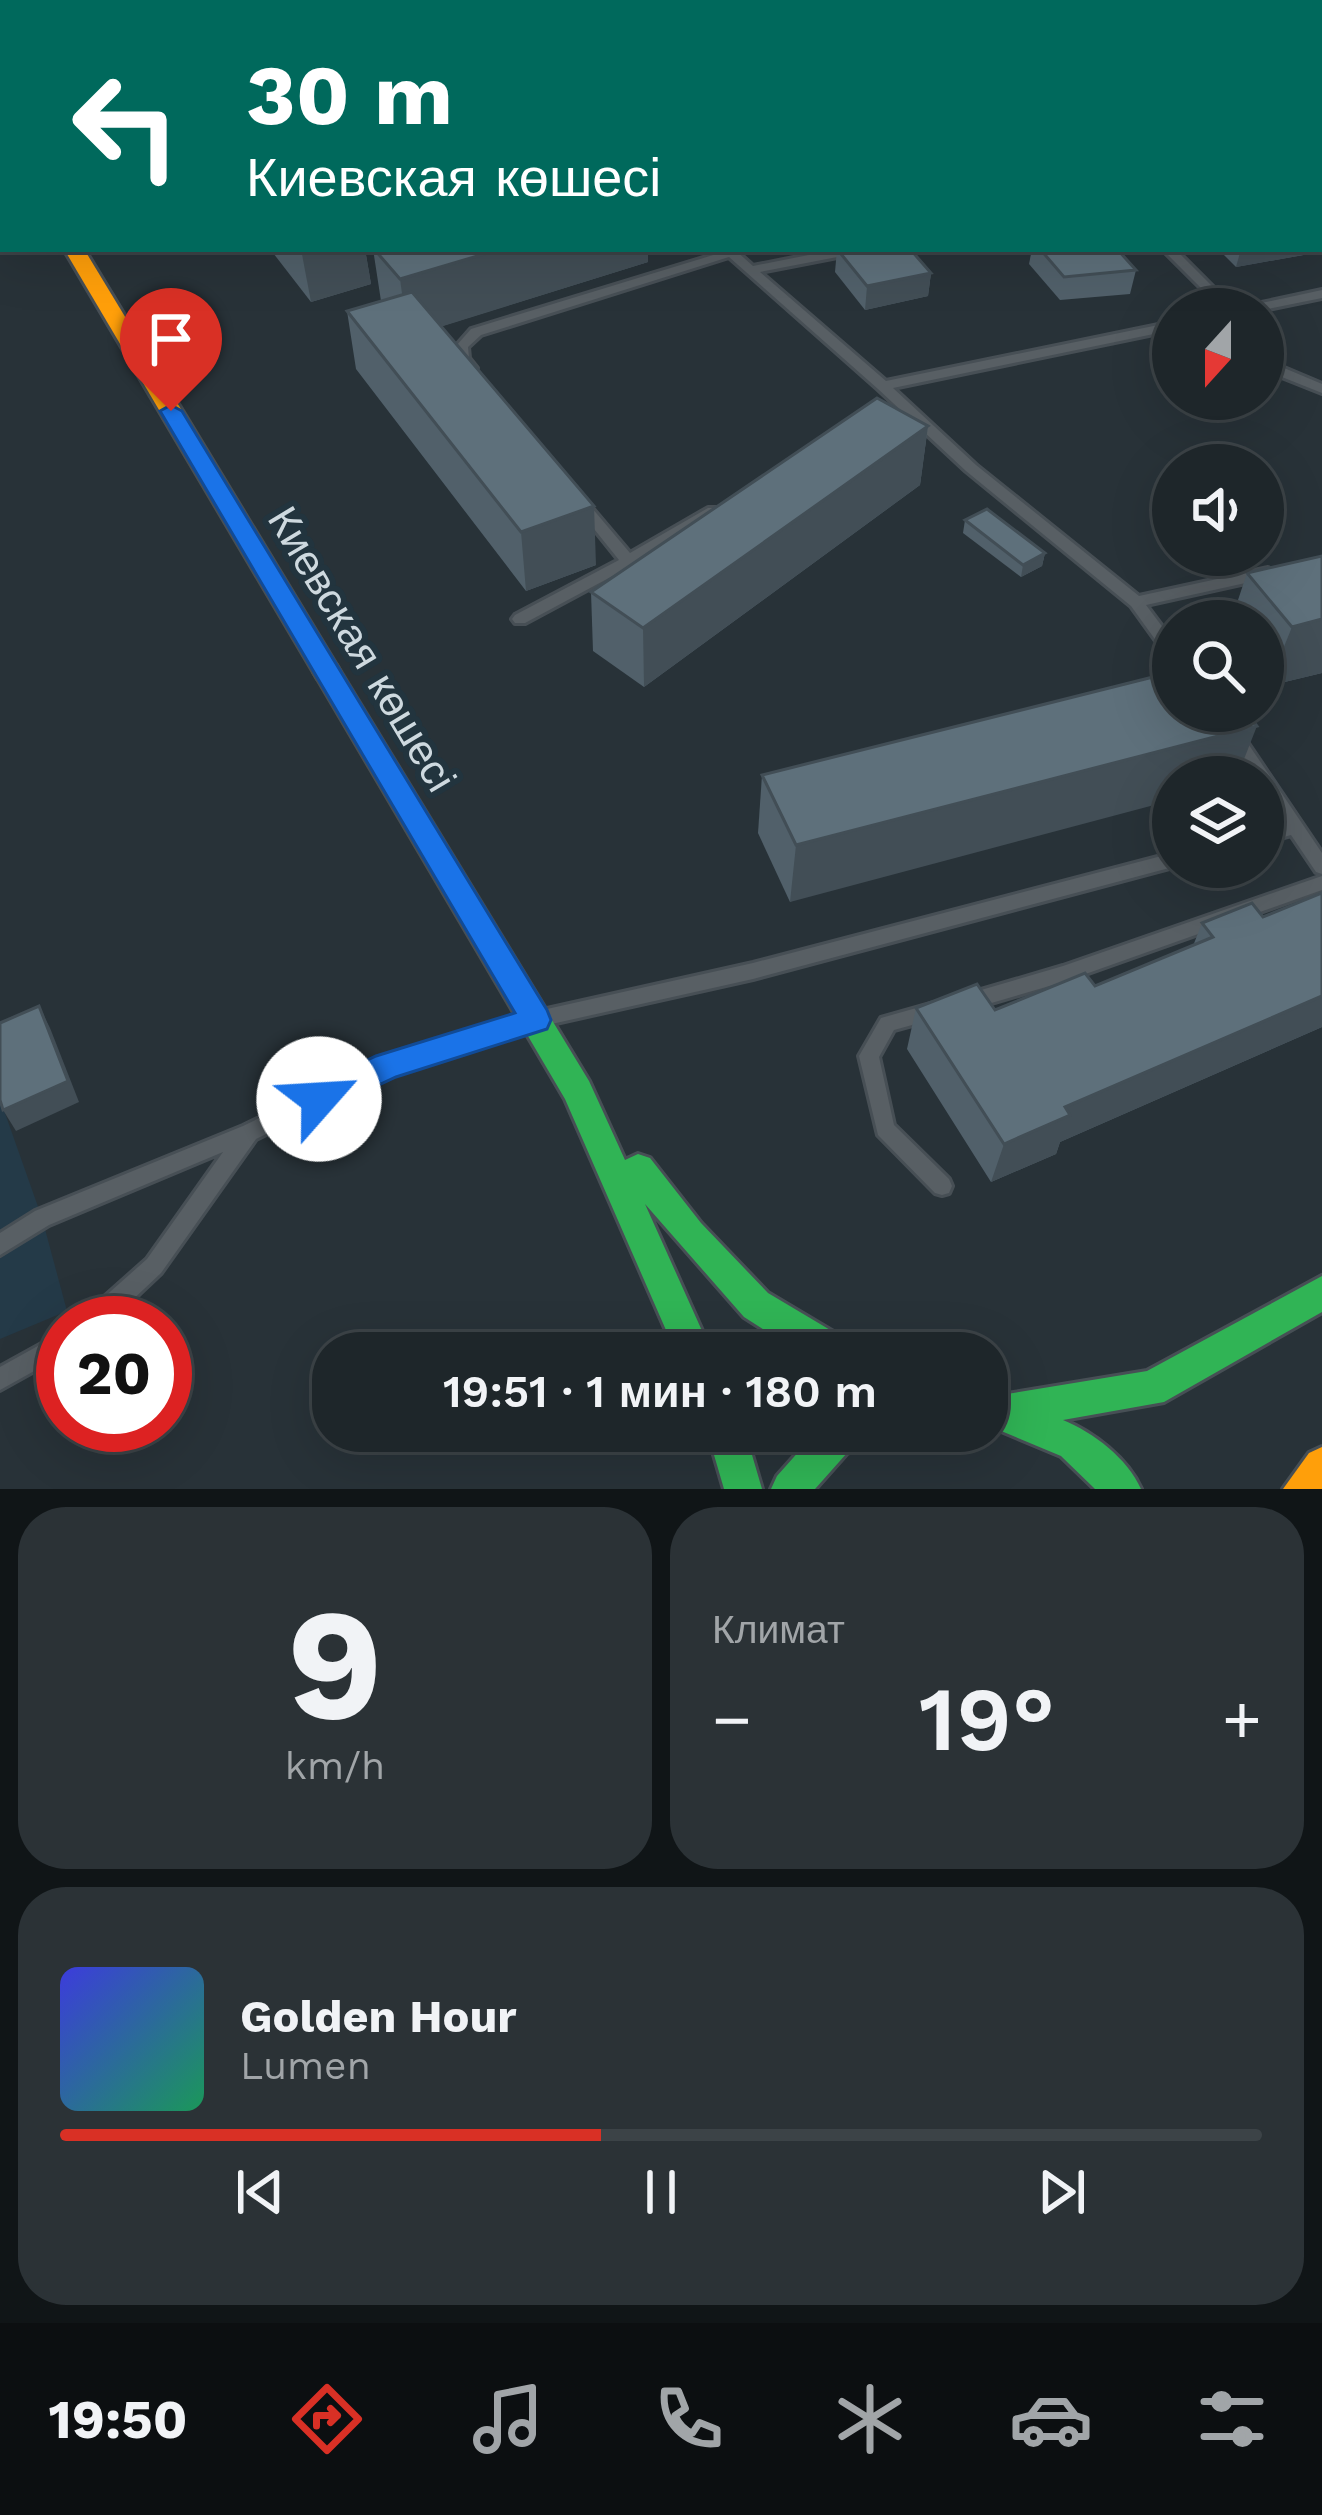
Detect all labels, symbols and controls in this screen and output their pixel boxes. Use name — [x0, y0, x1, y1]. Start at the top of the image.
text: 30 m — [246, 46, 453, 144]
icon: left — [48, 48, 204, 204]
text: Киевская көшесі — [246, 146, 661, 209]
pin — [120, 288, 222, 411]
north arrow — [1152, 288, 1284, 420]
map controls — [1152, 288, 1284, 888]
icon: arrive — [138, 306, 204, 372]
button: sound — [1152, 444, 1284, 576]
street label: Киевская көшесі — [258, 498, 466, 800]
button: search — [1152, 600, 1284, 732]
button: layers — [1152, 756, 1284, 888]
position arrow — [256, 1036, 382, 1162]
speed limit sign: 20 — [36, 1296, 192, 1452]
text: 19:51 · 1 мин · 180 m — [443, 1365, 877, 1418]
text: 9 — [287, 1573, 383, 1756]
text: Климат — [712, 1607, 845, 1652]
text: 19° — [919, 1666, 1055, 1772]
text: − — [712, 1681, 752, 1758]
text: + — [1222, 1681, 1262, 1758]
text: km/h — [285, 1743, 385, 1788]
text: Golden Hour — [240, 1990, 517, 2043]
text: Lumen — [240, 2043, 371, 2088]
icon: previous — [227, 2159, 293, 2225]
icon: pause — [628, 2159, 694, 2225]
icon: next — [1029, 2159, 1095, 2225]
icon: directions — [285, 2377, 369, 2461]
icon: music — [466, 2377, 550, 2461]
icon: phone — [647, 2377, 731, 2461]
icon: climate — [828, 2377, 912, 2461]
icon: car — [1009, 2377, 1093, 2461]
icon: filters — [1190, 2377, 1274, 2461]
text: 19:50 — [48, 2388, 188, 2451]

